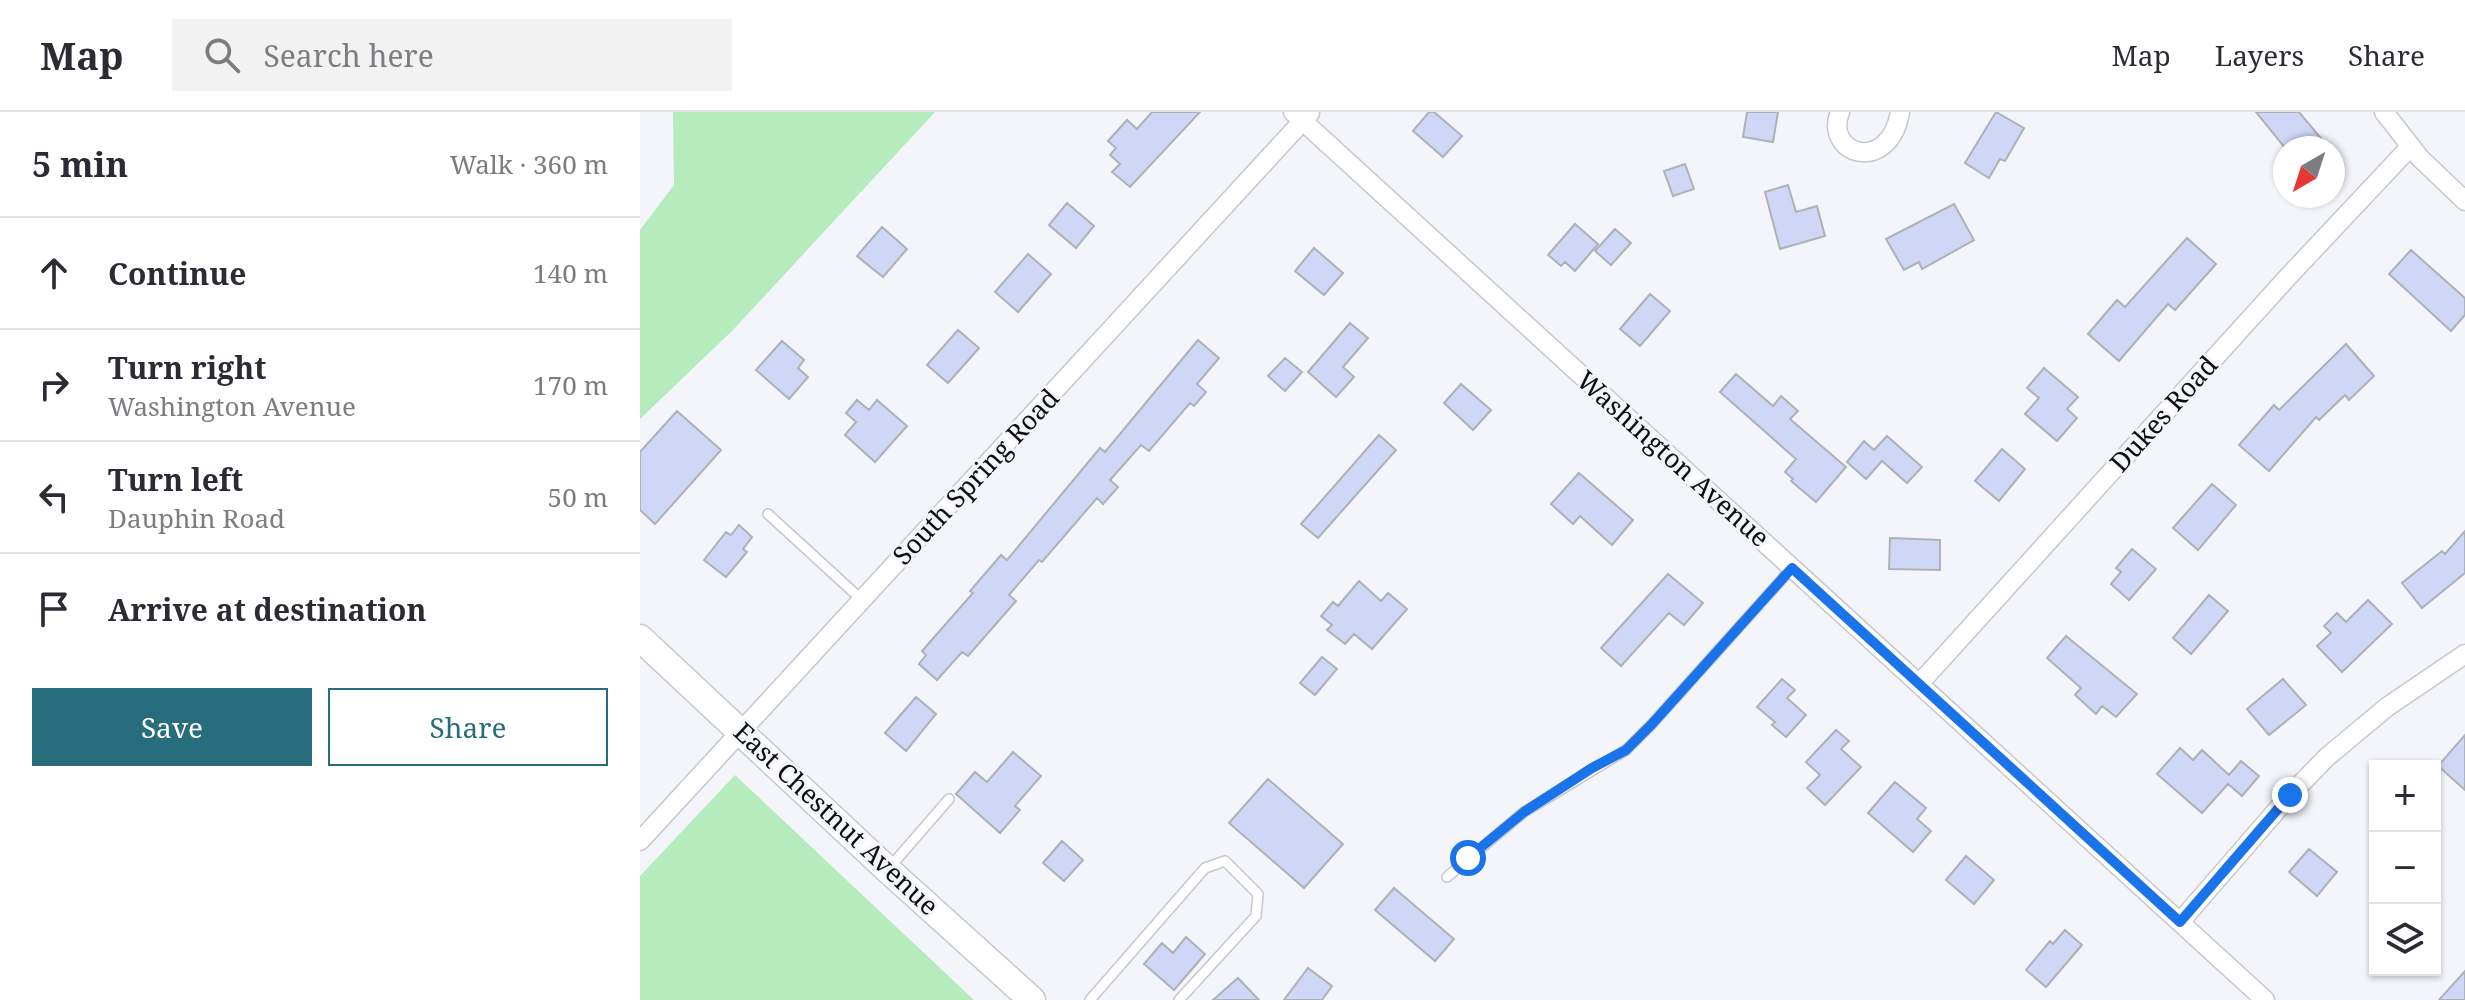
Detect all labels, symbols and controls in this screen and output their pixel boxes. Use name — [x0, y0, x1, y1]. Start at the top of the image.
search box — [172, 19, 732, 91]
text: Map — [40, 29, 124, 81]
icon: search — [200, 33, 244, 77]
text: Search here — [264, 35, 434, 76]
text: Map — [2112, 36, 2171, 74]
text: Layers — [2215, 36, 2304, 74]
text: Share — [2348, 36, 2425, 74]
north arrow — [2273, 136, 2345, 208]
text: 5 min — [32, 141, 128, 187]
text: Walk · 360 m — [450, 146, 608, 182]
icon: ahead — [32, 251, 76, 295]
text: Continue — [108, 253, 246, 294]
text: 140 m — [533, 255, 608, 291]
text: Turn right — [108, 347, 266, 388]
street label: Dukes Road — [2101, 347, 2225, 479]
street label: Washington Avenue — [1569, 362, 1778, 555]
icon: right — [32, 363, 76, 407]
text: 170 m — [533, 367, 608, 403]
street label: South Spring Road — [884, 380, 1067, 572]
text: Washington Avenue — [108, 388, 356, 424]
text: Turn left — [108, 459, 243, 500]
icon: left — [32, 475, 76, 519]
text: 50 m — [548, 479, 608, 515]
text: Dauphin Road — [108, 500, 285, 536]
icon: arrive — [32, 587, 76, 631]
text: Arrive at destination — [108, 589, 427, 630]
button: Save — [32, 688, 312, 766]
button: Share — [328, 688, 608, 766]
street label: East Chestnut Avenue — [726, 714, 947, 923]
map controls — [2369, 760, 2441, 976]
button: + — [2369, 760, 2441, 832]
route end — [2272, 777, 2308, 813]
button: − — [2369, 832, 2441, 904]
route start — [1450, 840, 1486, 876]
button: layers — [2369, 904, 2441, 976]

